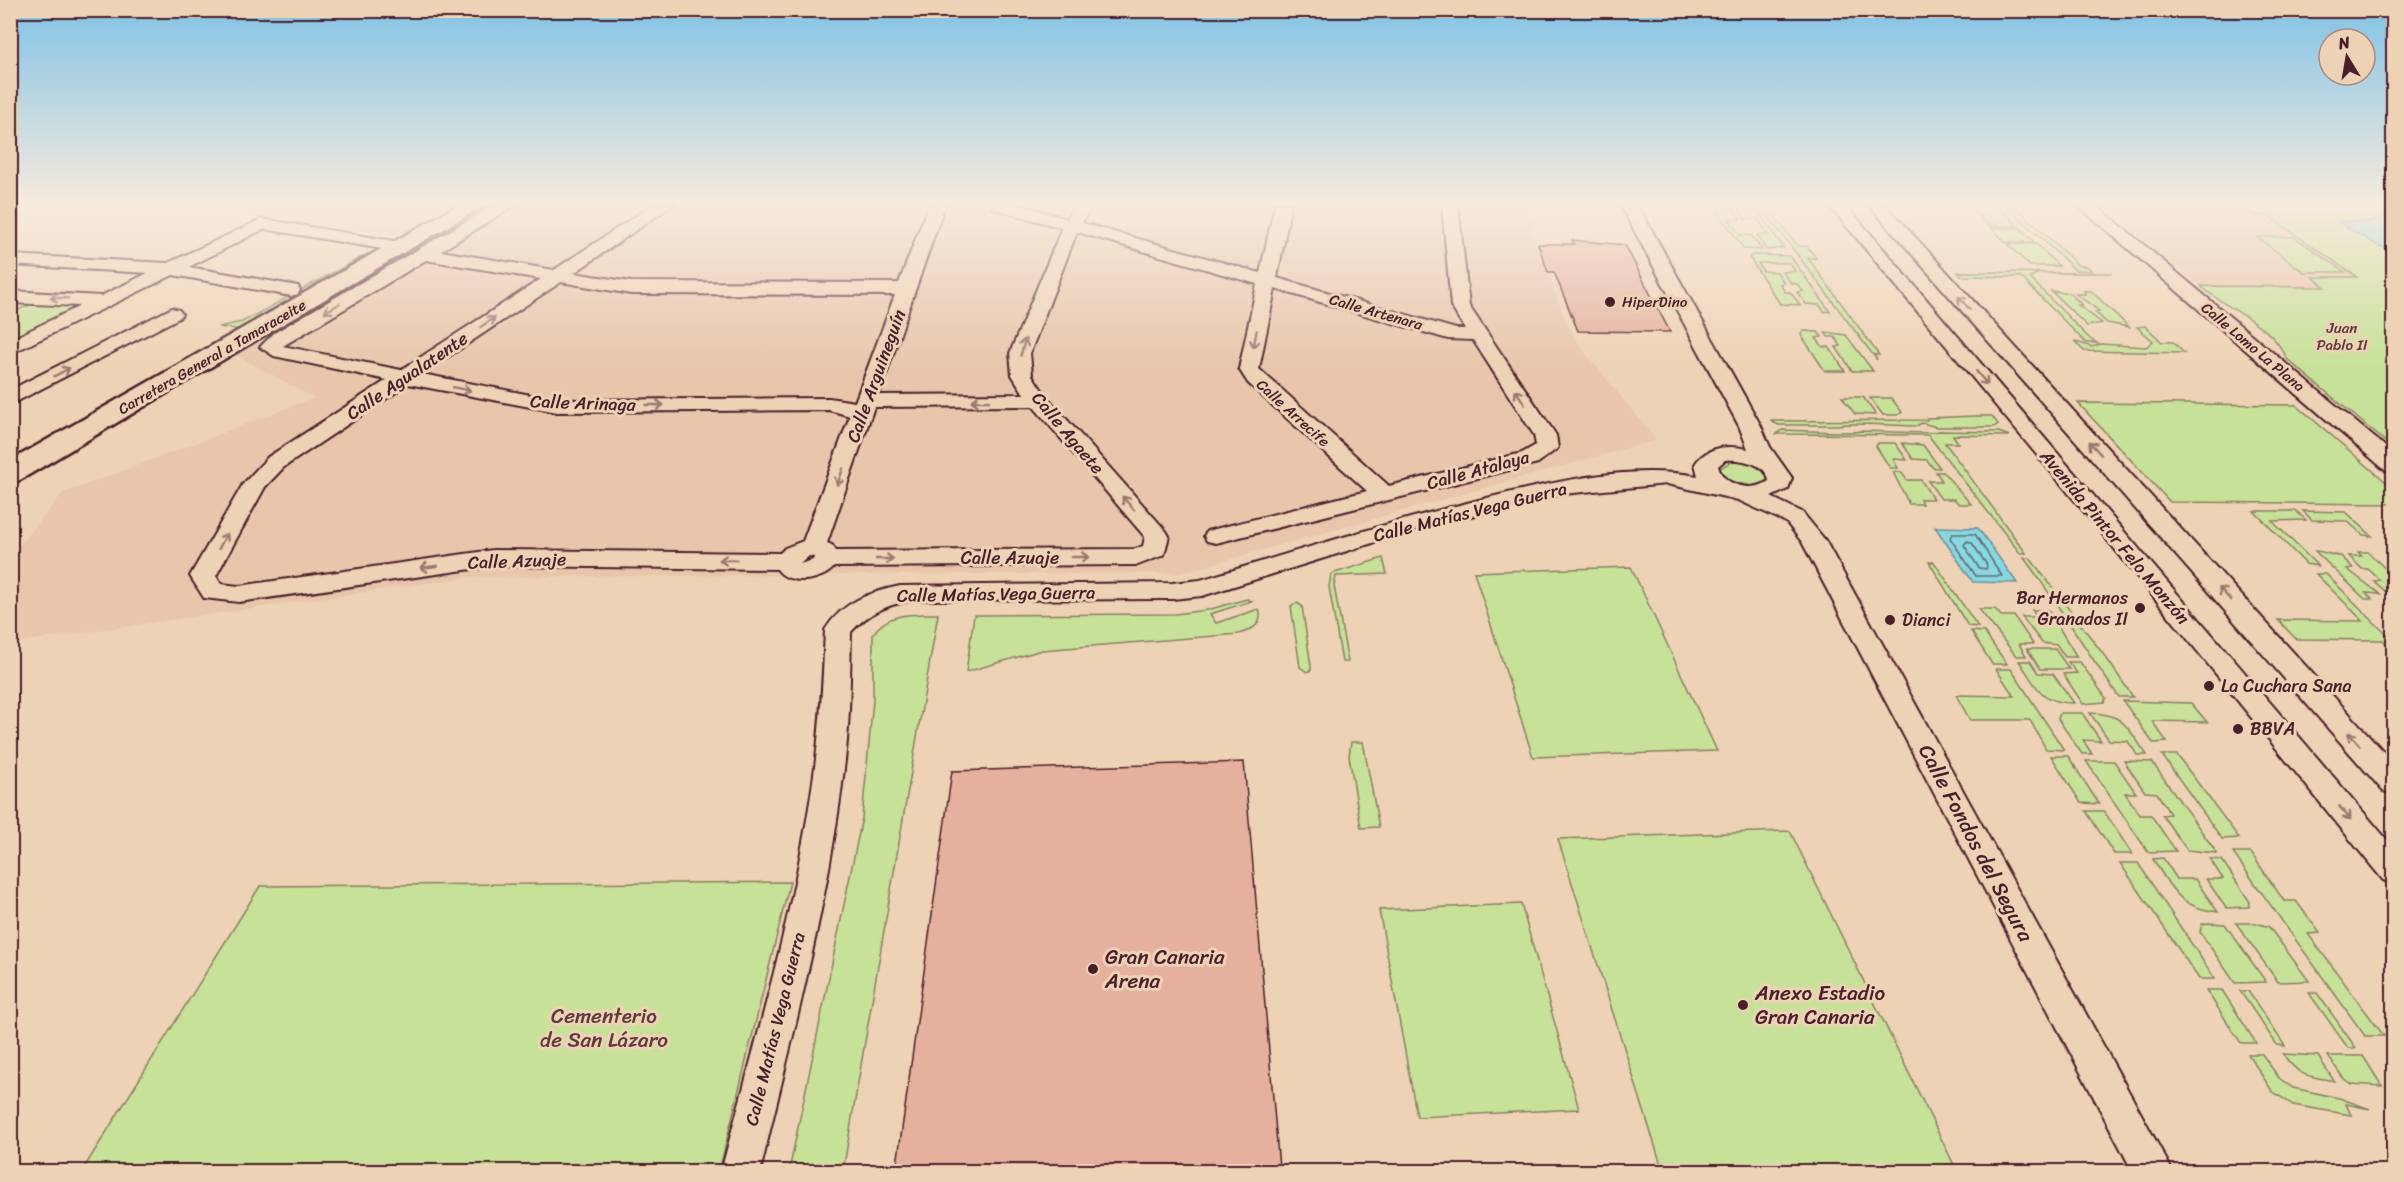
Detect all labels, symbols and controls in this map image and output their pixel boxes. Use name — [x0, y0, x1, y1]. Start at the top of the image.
north arrow — [2317, 27, 2377, 87]
text: N — [2335, 27, 2353, 58]
street label: Calle Artenara — [1326, 286, 1426, 338]
place label: HiperDino — [1622, 289, 1688, 315]
street label: Carretera General a Tamaraceite — [113, 292, 311, 422]
one-way arrow — [49, 293, 69, 304]
marker: HiperDino — [1603, 295, 1617, 309]
street label: Calle Lomo La Plana — [2195, 295, 2311, 399]
one-way arrow — [1957, 296, 1971, 311]
one-way arrow — [323, 303, 341, 314]
street label: Calle Arguineguín — [837, 305, 915, 447]
park label: Juan Pablo II — [2316, 315, 2368, 358]
one-way arrow — [479, 316, 496, 328]
street label: Calle Agualatente — [339, 323, 475, 429]
one-way arrow — [1249, 329, 1260, 348]
one-way arrow — [1018, 338, 1029, 357]
one-way arrow — [53, 366, 70, 378]
one-way arrow — [1975, 370, 1989, 385]
street label: Calle Arrecife — [1250, 372, 1336, 454]
one-way arrow — [451, 384, 471, 395]
street label: Calle Agaete — [1023, 384, 1113, 482]
street label: Calle Arinaga — [530, 385, 637, 421]
one-way arrow — [1514, 389, 1526, 406]
one-way arrow — [971, 395, 991, 407]
one-way arrow — [645, 399, 665, 411]
street label: Calle Atalaya — [1423, 441, 1534, 499]
street label: Avenida Pintor Felo Monzón — [2031, 441, 2198, 632]
one-way arrow — [2088, 441, 2102, 456]
one-way arrow — [833, 467, 844, 486]
street label: Calle Matías Vega Guerra — [1370, 472, 1570, 552]
one-way arrow — [1121, 496, 1135, 511]
one-way arrow — [217, 533, 229, 550]
street label: Calle Azuaje — [961, 542, 1059, 574]
street label: Calle Azuaje — [467, 543, 567, 579]
one-way arrow — [1070, 551, 1090, 563]
one-way arrow — [875, 553, 895, 565]
one-way arrow — [719, 554, 739, 566]
one-way arrow — [420, 562, 439, 573]
street label: Calle Matías Vega Guerra — [897, 576, 1095, 612]
place label: Bar Hermanos Granados II — [2016, 582, 2129, 635]
one-way arrow — [2218, 587, 2232, 602]
marker: Bar Hermanos Granados II — [2133, 601, 2147, 615]
place label: Dianci — [1902, 604, 1951, 636]
marker: Dianci — [1883, 613, 1897, 627]
place label: La Cuchara Sana — [2221, 670, 2352, 702]
marker: La Cuchara Sana — [2202, 679, 2216, 693]
place label: BBVA — [2250, 713, 2295, 745]
marker: BBVA — [2231, 722, 2245, 736]
one-way arrow — [2347, 732, 2361, 747]
street label: Calle Fondos del Segura — [1908, 737, 2045, 949]
one-way arrow — [2338, 805, 2352, 820]
street label: Calle Matías Vega Guerra — [735, 929, 815, 1129]
place label: Gran Canaria Arena — [1104, 938, 1225, 1000]
marker: Gran Canaria Arena — [1086, 962, 1100, 976]
place label: Anexo Estadio Gran Canaria — [1754, 974, 1886, 1036]
park label: Cementerio de San Lázaro — [540, 997, 668, 1059]
marker: Anexo Estadio Gran Canaria — [1736, 998, 1750, 1012]

